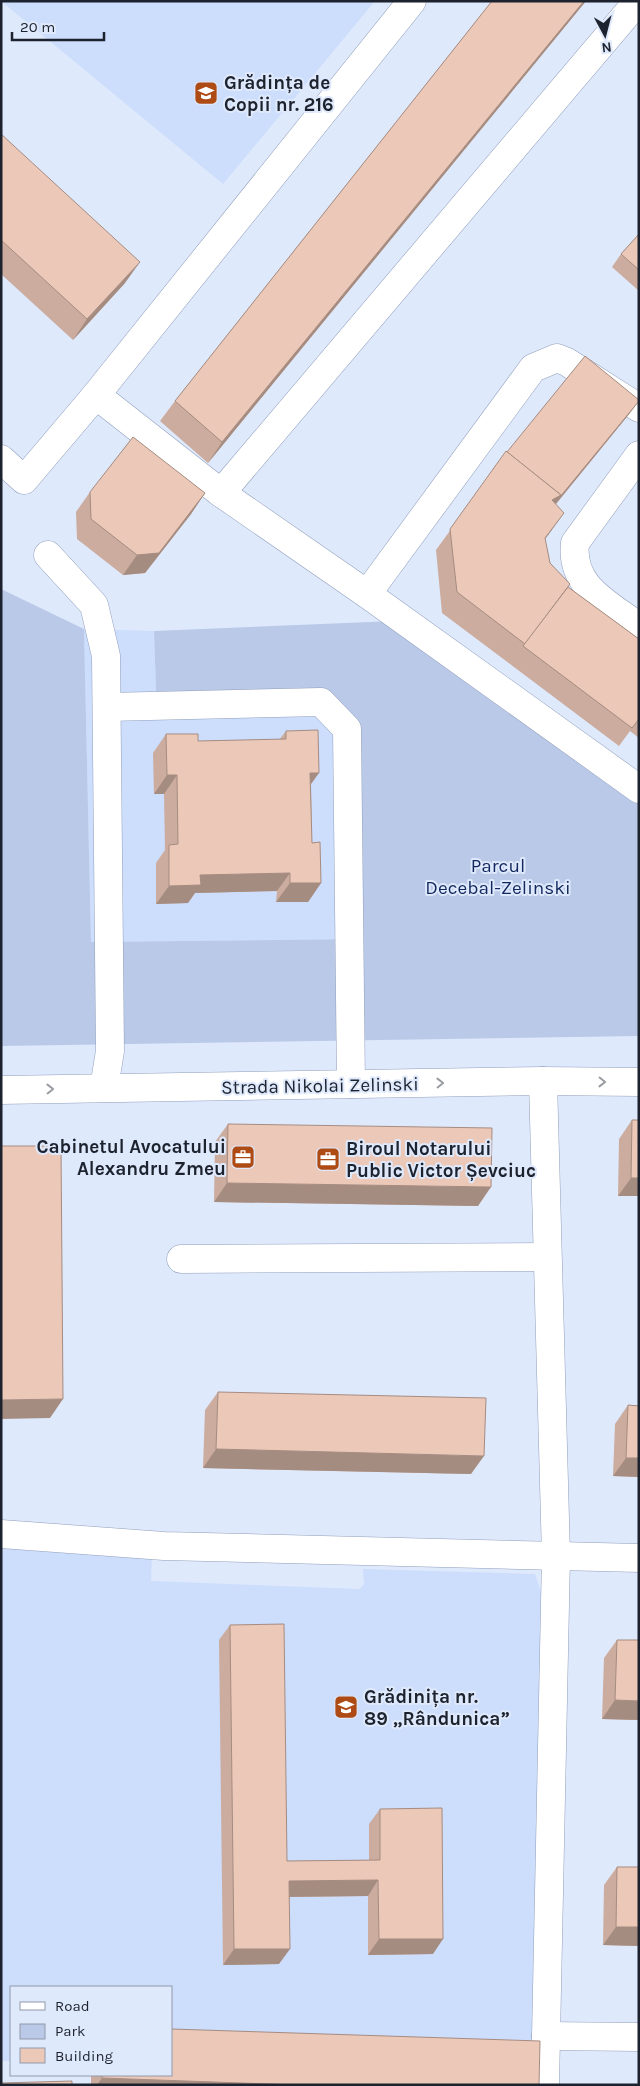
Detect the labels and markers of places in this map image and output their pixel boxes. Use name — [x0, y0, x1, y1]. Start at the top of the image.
place label: Grădința de Copii nr. 216 — [224, 72, 334, 116]
school or university icon: Grădința de Copii nr. 216 — [193, 80, 219, 106]
place label: Cabinetul Avocatului Alexandru Zmeu — [36, 1136, 226, 1180]
place label: Biroul Notarului Public Victor Șevciuc — [346, 1138, 536, 1182]
office icon: Cabinetul Avocatului Alexandru Zmeu — [230, 1144, 256, 1170]
office icon: Biroul Notarului Public Victor Șevciuc — [315, 1146, 341, 1172]
place label: Grădinița nr. 89 „Rândunica” — [364, 1686, 510, 1730]
school or university icon: Grădinița nr. 89 „Rândunica” — [333, 1694, 359, 1720]

